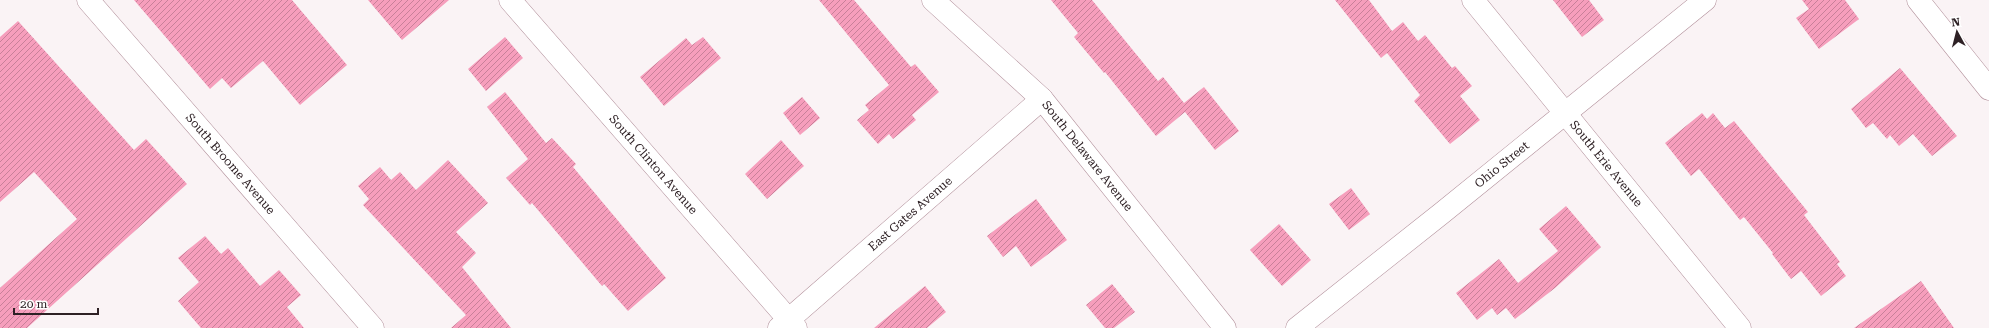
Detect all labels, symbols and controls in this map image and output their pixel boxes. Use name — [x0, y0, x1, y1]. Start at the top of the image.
north arrow — [1937, 12, 1977, 52]
text: N — [1951, 16, 1961, 30]
street label: South Delaware Avenue — [1039, 98, 1136, 214]
street label: South Broome Avenue — [183, 110, 278, 217]
street label: South Clinton Avenue — [606, 112, 701, 217]
street label: South Erie Avenue — [1567, 118, 1646, 210]
street label: Ohio Street — [1472, 138, 1532, 191]
street label: East Gates Avenue — [866, 173, 955, 254]
scale bar — [14, 290, 98, 316]
text: 20 m — [20, 297, 47, 311]

